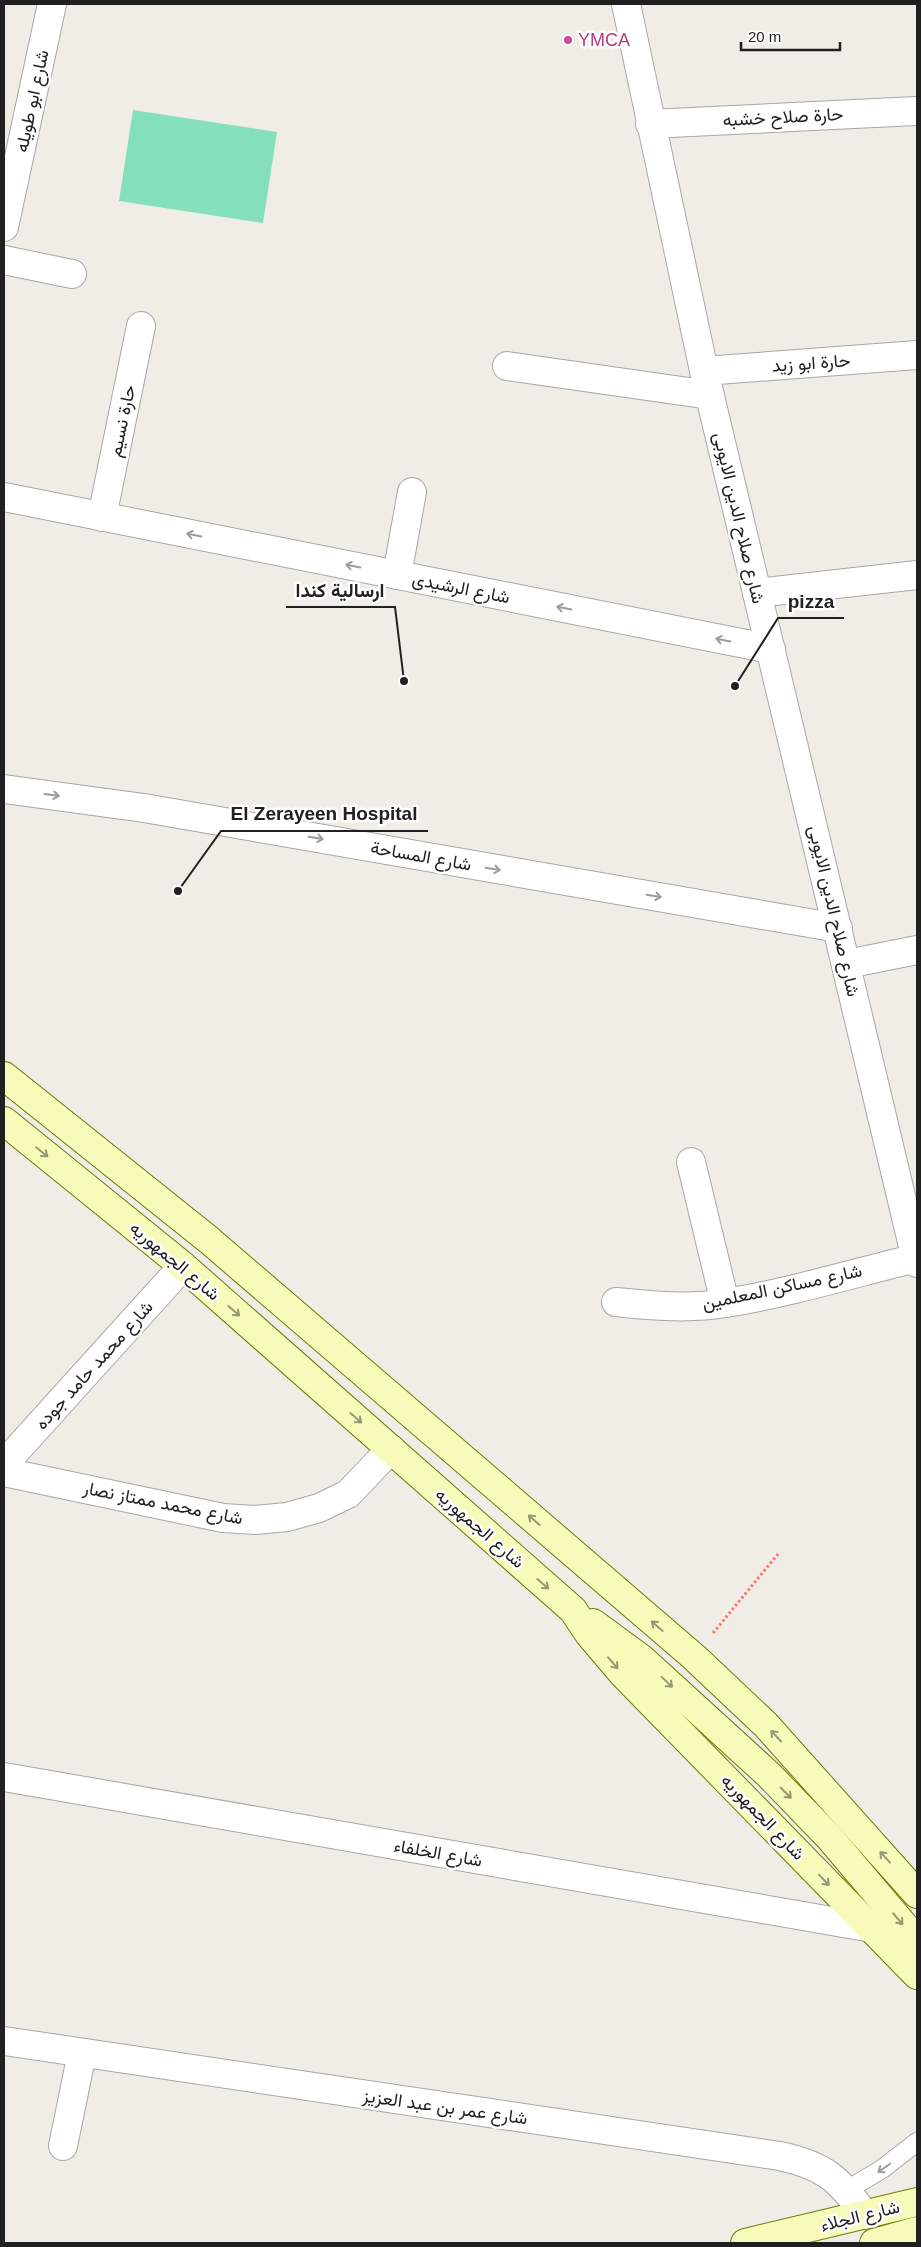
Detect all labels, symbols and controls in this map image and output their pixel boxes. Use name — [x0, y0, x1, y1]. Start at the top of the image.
scale bar — [741, 20, 840, 52]
text: 20 m — [748, 28, 781, 45]
place label: YMCA — [578, 30, 630, 50]
marker: YMCA — [562, 34, 574, 46]
street label: شارع ابو طويله — [11, 48, 55, 154]
street label: حارة صلاح خشبه — [722, 104, 844, 132]
street label: حارة ابو زيد — [771, 350, 851, 377]
street label: حارة نسيم — [105, 383, 141, 459]
street label: شارع صلاح الدين الايوبى — [708, 431, 768, 606]
one-way arrow — [186, 529, 202, 539]
one-way arrow — [345, 561, 361, 571]
street label: شارع الرشيدى — [410, 569, 512, 609]
callout: ارسالية كندا — [286, 573, 395, 607]
text: ارسالية كندا — [296, 580, 384, 603]
callout: pizza — [778, 584, 844, 618]
text: pizza — [788, 591, 835, 612]
one-way arrow — [556, 603, 572, 612]
one-way arrow — [716, 634, 732, 644]
one-way arrow — [44, 790, 60, 800]
callout: El Zerayeen Hospital — [221, 797, 428, 831]
text: El Zerayeen Hospital — [231, 803, 417, 824]
street label: شارع صلاح الدين الايوبى — [803, 824, 863, 999]
one-way arrow — [308, 834, 324, 844]
street label: شارع المساحة — [369, 837, 473, 877]
one-way arrow — [485, 864, 501, 874]
one-way arrow — [645, 892, 661, 902]
one-way arrow — [35, 1146, 48, 1157]
street label: شارع الجمهوريه — [125, 1218, 224, 1306]
street label: شارع مساكن المعلمين — [700, 1260, 864, 1316]
street label: شارع محمد حامد جوده — [31, 1297, 158, 1435]
one-way arrow — [228, 1305, 241, 1317]
one-way arrow — [350, 1413, 363, 1424]
street label: شارع محمد ممتاز نصار — [80, 1478, 244, 1530]
street label: شارع الجمهوريه — [430, 1484, 529, 1574]
one-way arrow — [528, 1514, 541, 1525]
one-way arrow — [537, 1578, 550, 1590]
one-way arrow — [651, 1620, 664, 1631]
one-way arrow — [607, 1656, 619, 1669]
one-way arrow — [661, 1676, 674, 1688]
one-way arrow — [770, 1730, 782, 1743]
street label: شارع الجمهوريه — [716, 1770, 809, 1865]
one-way arrow — [780, 1787, 792, 1799]
street label: شارع الخلفاء — [392, 1835, 484, 1873]
one-way arrow — [879, 1851, 891, 1864]
one-way arrow — [818, 1873, 830, 1886]
one-way arrow — [893, 1912, 904, 1925]
street label: شارع عمر بن عبد العزيز — [360, 2085, 529, 2130]
one-way arrow — [877, 2163, 891, 2173]
street label: شارع الجلاء — [818, 2197, 902, 2237]

